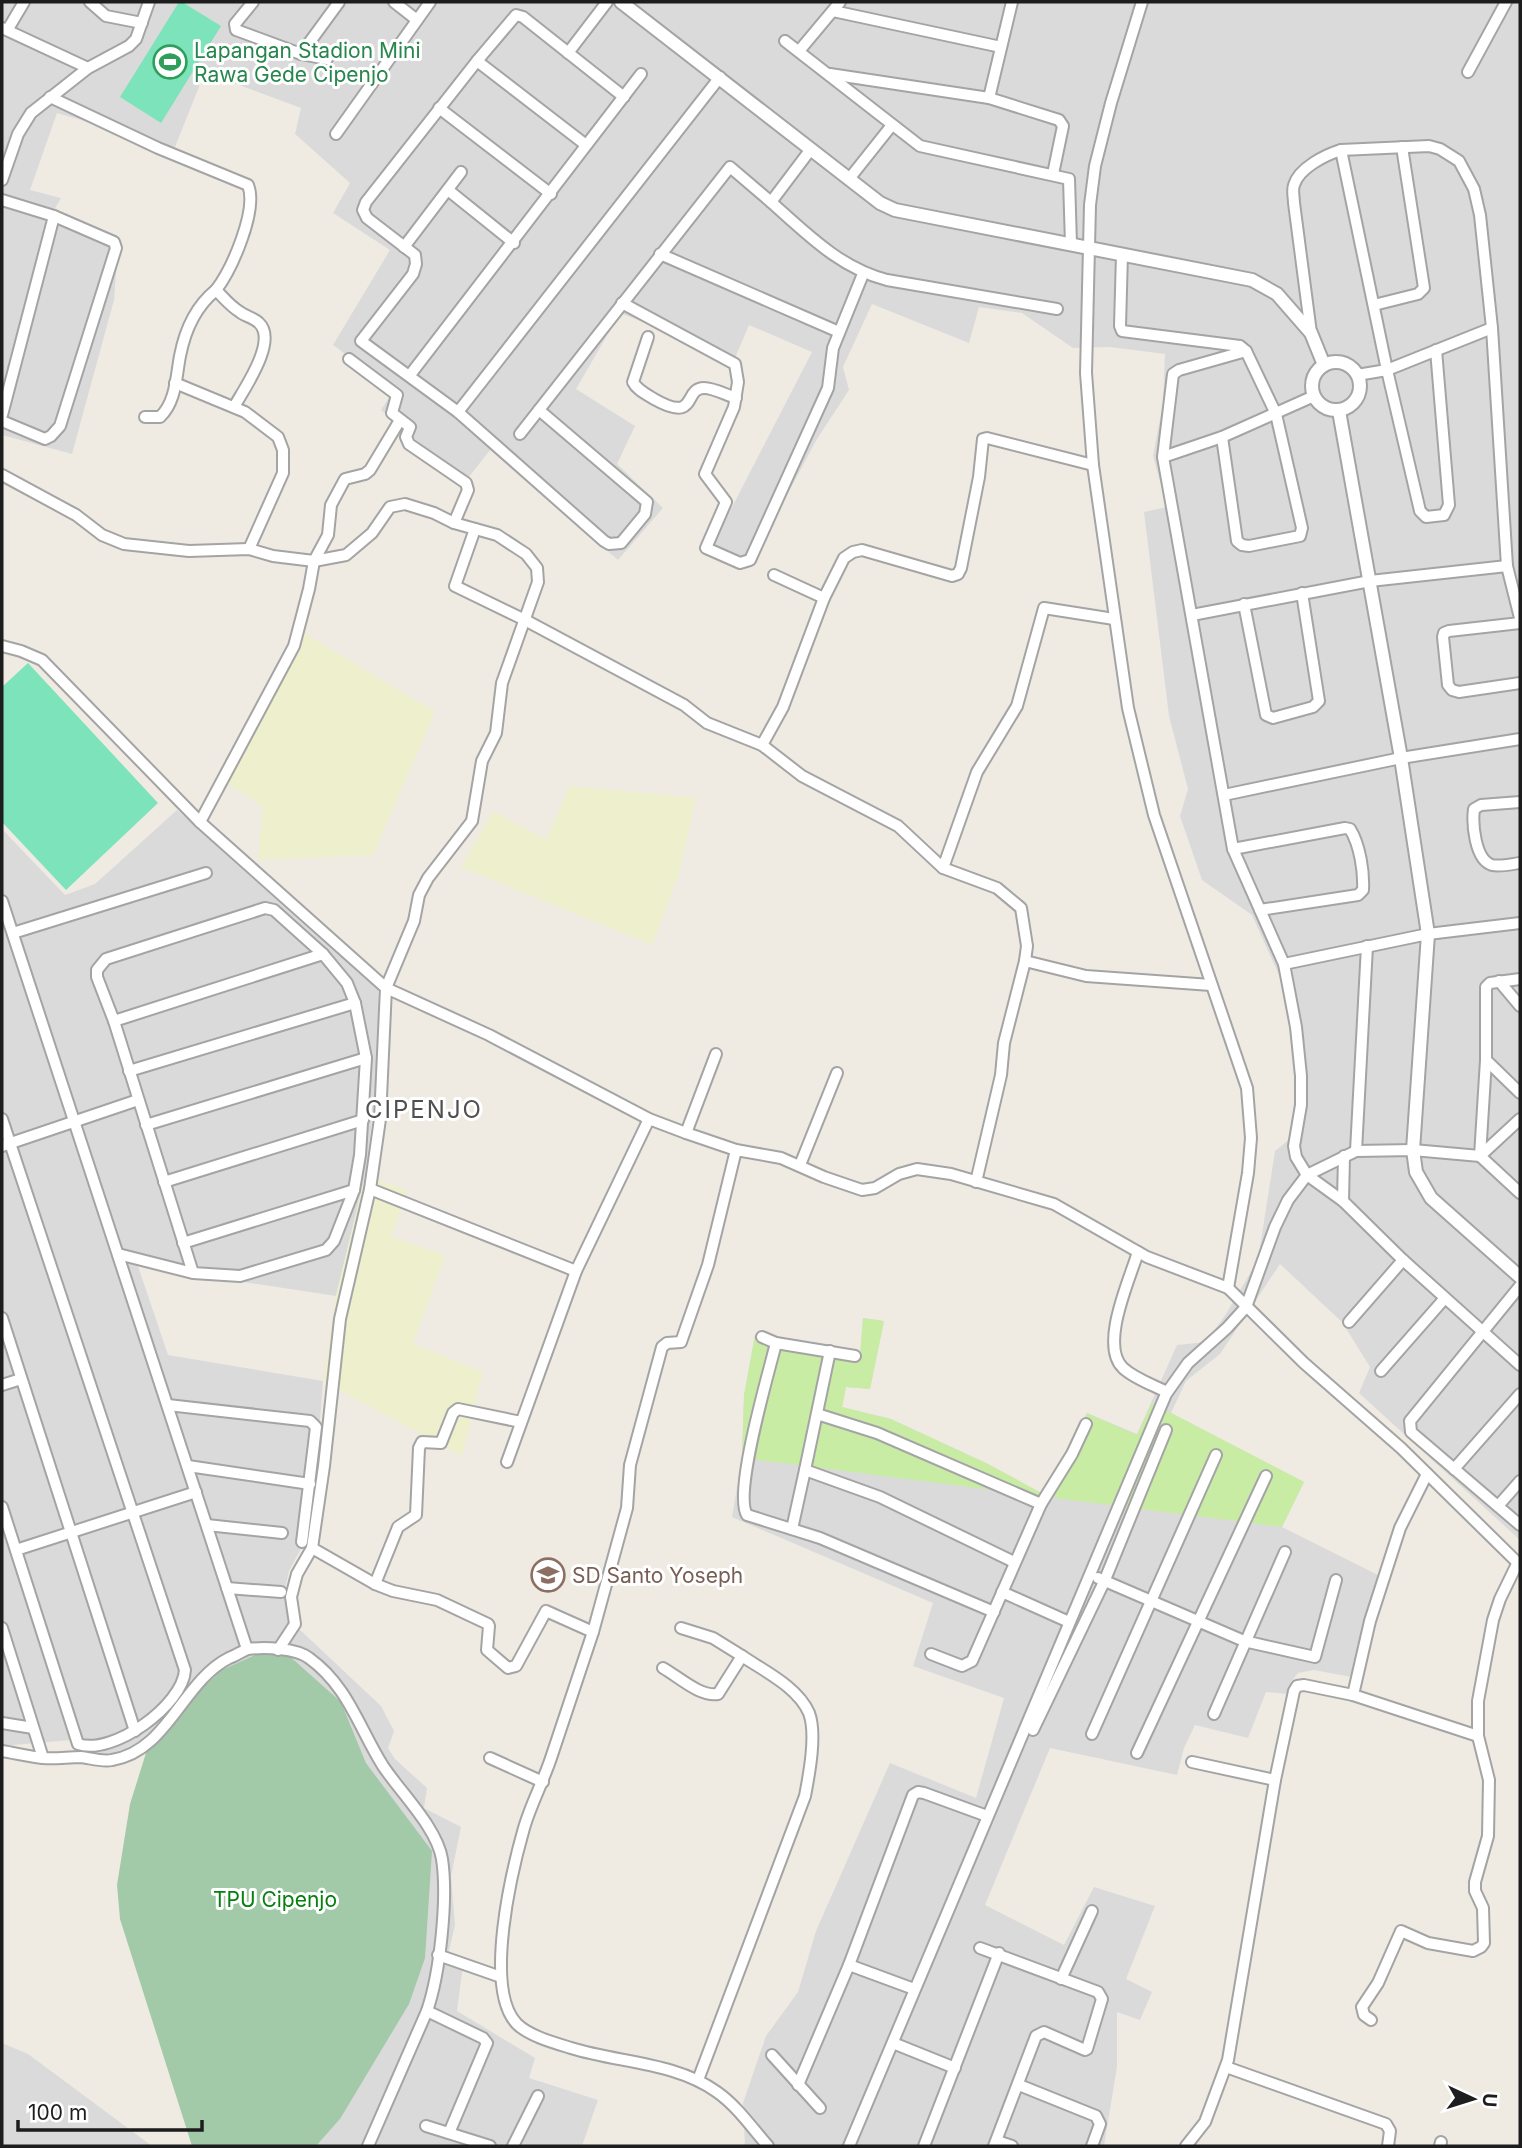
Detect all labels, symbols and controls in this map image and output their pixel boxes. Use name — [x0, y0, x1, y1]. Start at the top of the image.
place label: Lapangan Stadion Mini Rawa Gede Cipenjo — [194, 38, 421, 87]
sports icon: Lapangan Stadion Mini Rawa Gede Cipenjo — [151, 43, 189, 81]
district label: CIPENJO — [365, 1095, 483, 1124]
school or university icon: SD Santo Yoseph — [529, 1556, 567, 1594]
place label: SD Santo Yoseph — [572, 1563, 743, 1588]
park label: TPU Cipenjo — [213, 1887, 337, 1912]
north arrow — [1438, 2064, 1508, 2134]
scale bar — [18, 2088, 201, 2132]
text: U — [1478, 2092, 1501, 2108]
text: 100 m — [28, 2100, 87, 2125]

